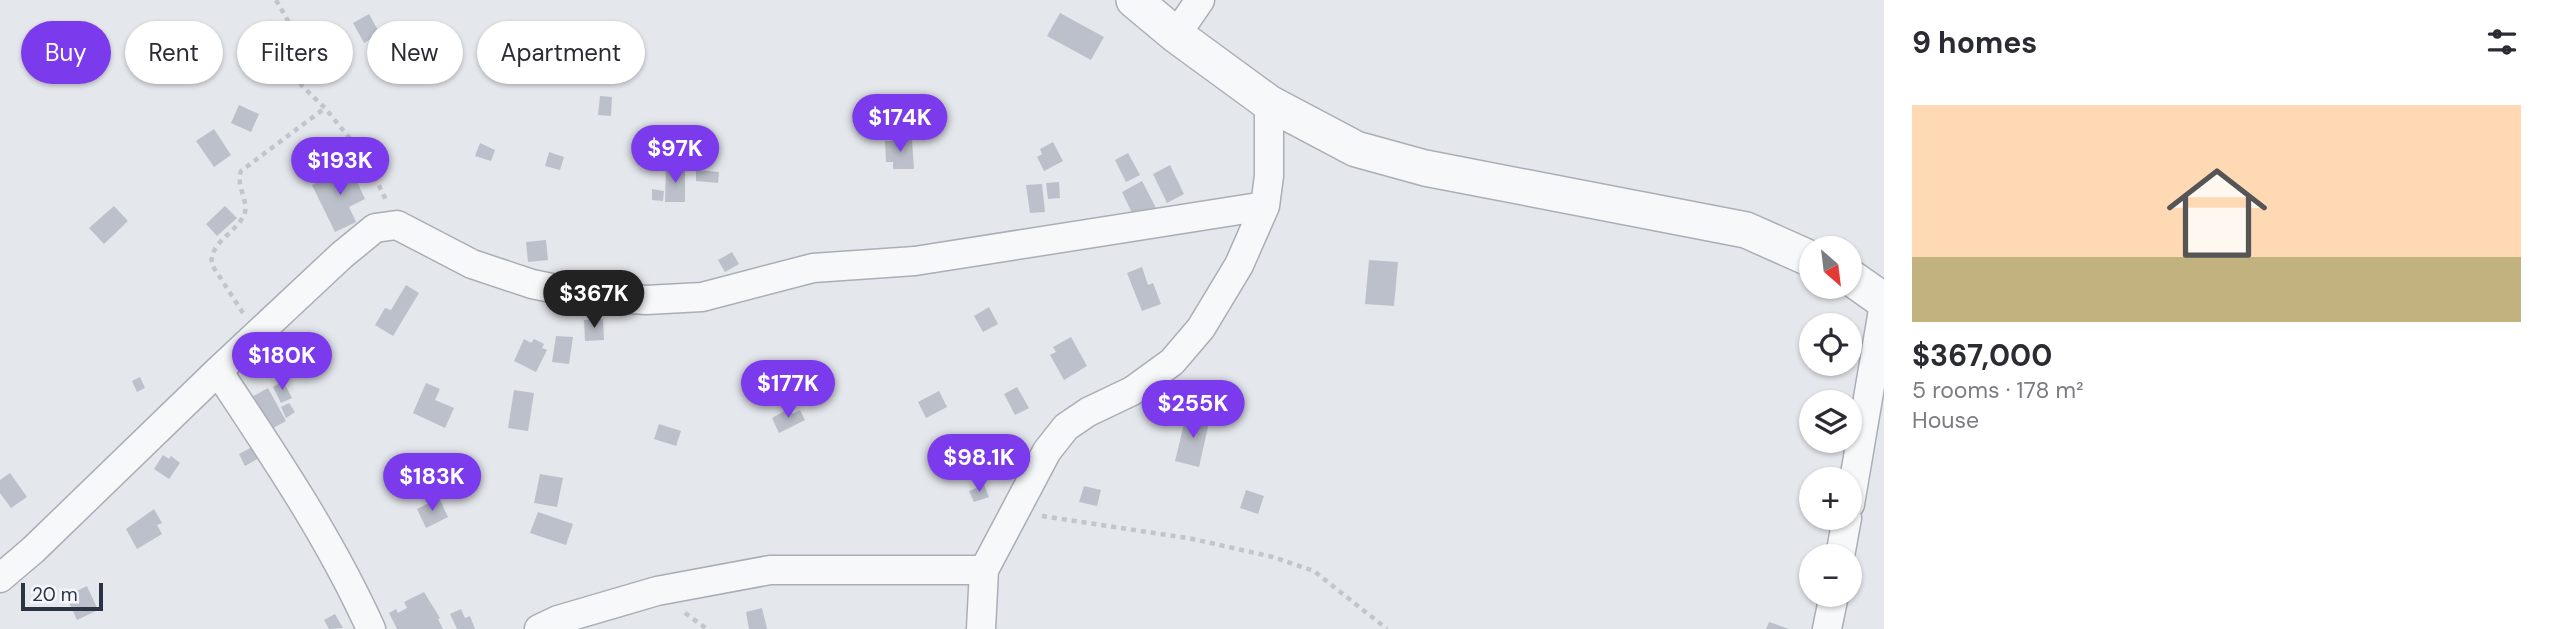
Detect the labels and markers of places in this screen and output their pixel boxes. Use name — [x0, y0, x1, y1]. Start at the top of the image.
pin: $174K — [851, 94, 949, 154]
pin: $97K — [634, 125, 716, 185]
pin: $193K — [291, 138, 389, 197]
pin: $367K — [545, 270, 643, 330]
pin: $180K — [233, 332, 331, 392]
pin: $177K — [739, 360, 837, 420]
pin: $255K — [1144, 380, 1242, 440]
pin: $98.1K — [922, 434, 1036, 494]
pin: $183K — [383, 454, 481, 513]

